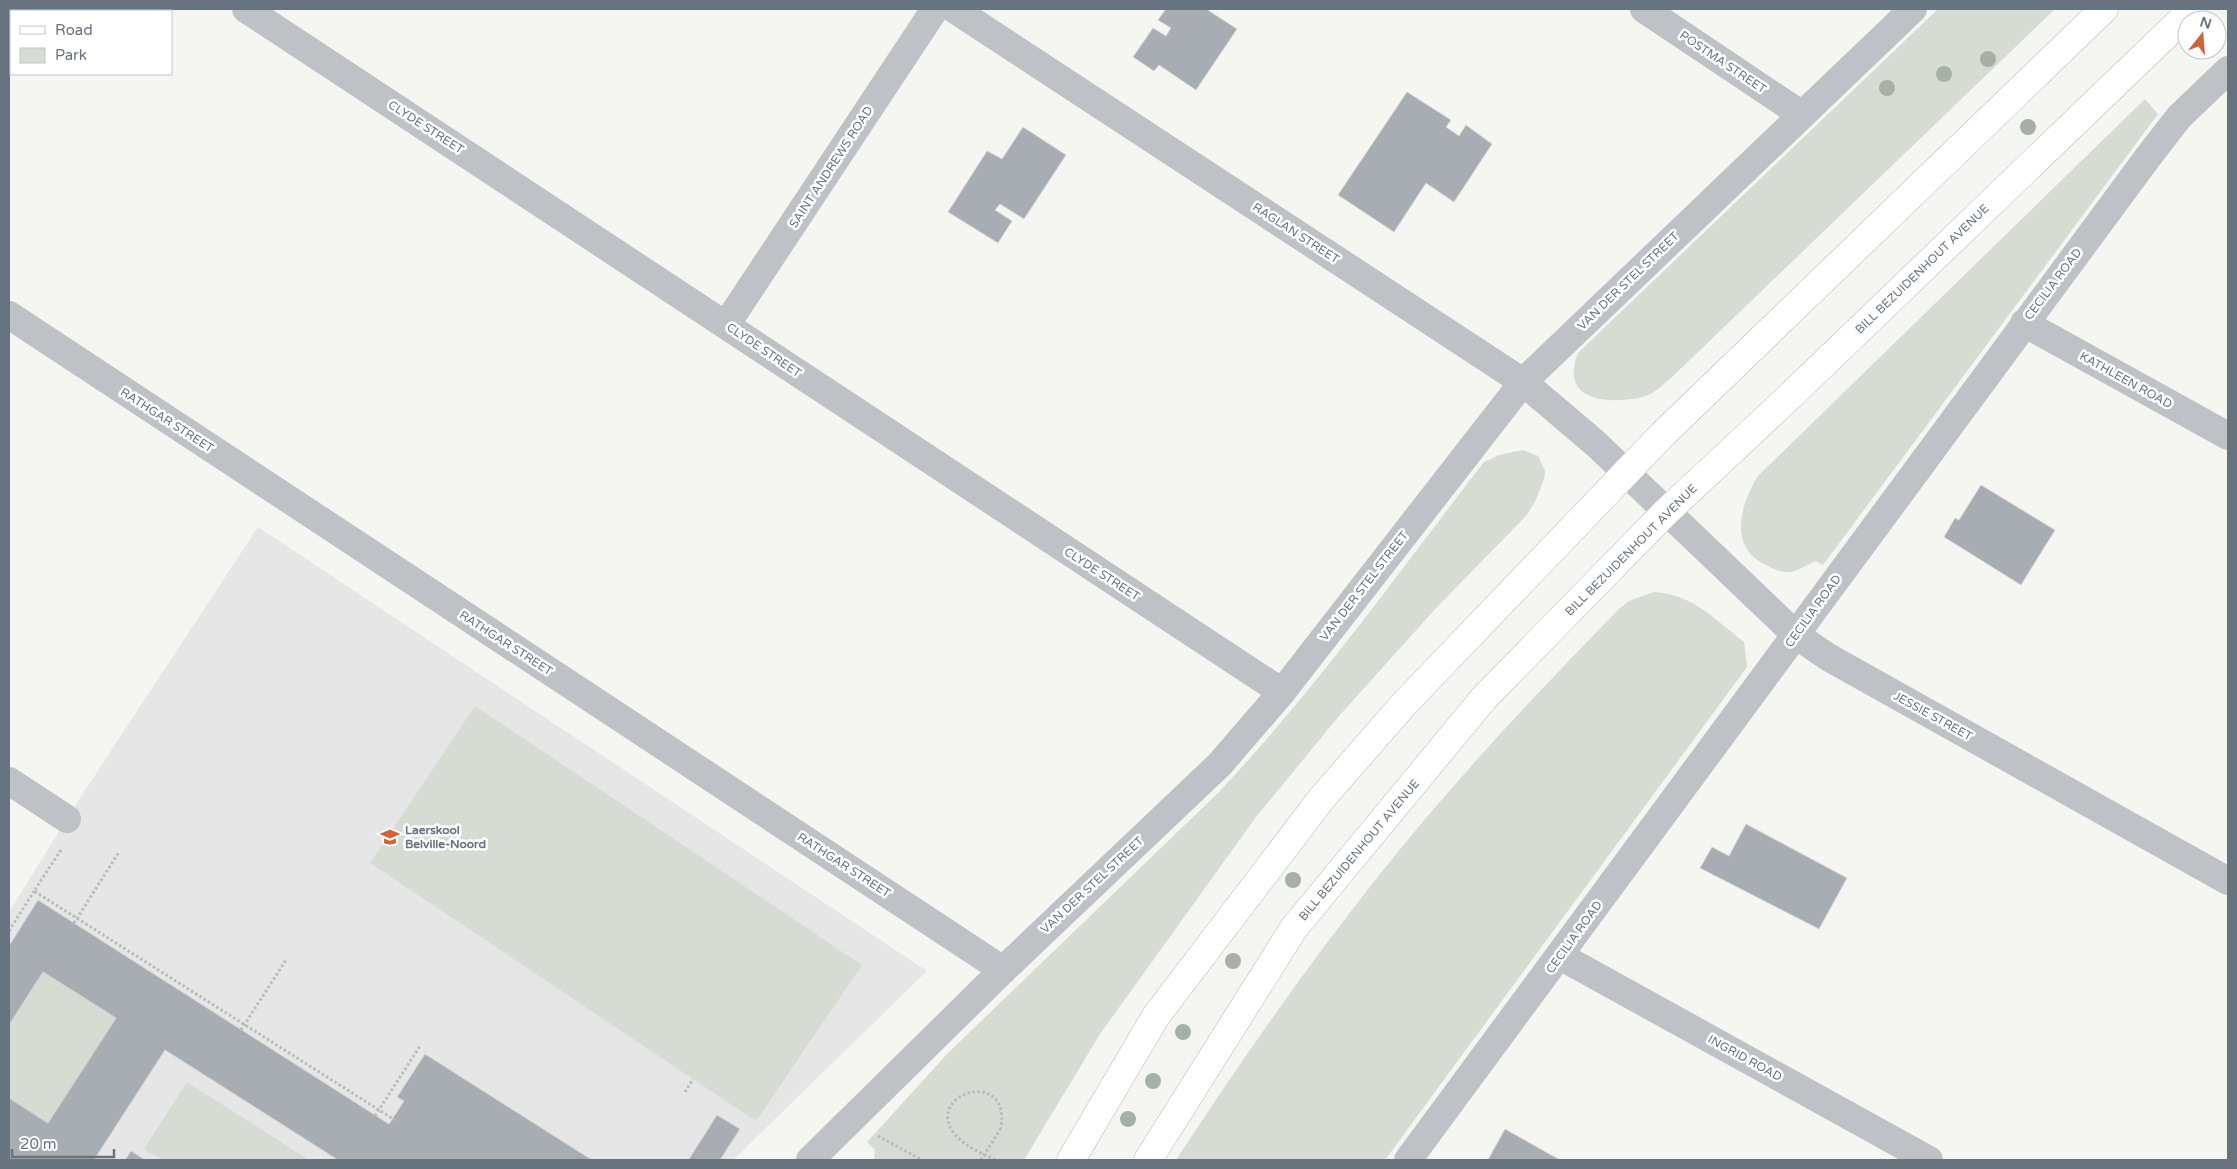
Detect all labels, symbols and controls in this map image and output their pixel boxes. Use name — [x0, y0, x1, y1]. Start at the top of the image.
legend — [10, 10, 172, 75]
north arrow — [2177, 10, 2227, 60]
text: N — [2198, 13, 2214, 33]
text: Road — [55, 21, 93, 39]
street label: POSTMA STREET — [1677, 28, 1769, 96]
text: Park — [55, 46, 87, 64]
street label: CLYDE STREET — [386, 97, 467, 157]
street label: SAINT ANDREWS ROAD — [786, 103, 876, 231]
street label: RAGLAN STREET — [1250, 200, 1342, 267]
street label: BILL BEZUIDENHOUT AVENUE — [1852, 201, 1992, 337]
street label: VAN DER STEL STREET — [1575, 229, 1682, 333]
street label: CECILIA ROAD — [2021, 245, 2085, 323]
street label: CLYDE STREET — [724, 320, 805, 381]
street label: KATHLEEN ROAD — [2077, 349, 2175, 411]
street label: RATHGAR STREET — [118, 385, 217, 456]
street label: BILL BEZUIDENHOUT AVENUE — [1562, 481, 1700, 619]
street label: VAN DER STEL STREET — [1317, 528, 1412, 644]
street label: CLYDE STREET — [1062, 544, 1143, 604]
street label: CECILIA ROAD — [1782, 572, 1844, 650]
street label: RATHGAR STREET — [457, 608, 556, 679]
street label: JESSIE STREET — [1891, 689, 1975, 744]
street label: BILL BEZUIDENHOUT AVENUE — [1296, 776, 1423, 924]
place label: Laerskool Belville-Noord — [405, 823, 486, 851]
school or university icon: Laerskool Belville-Noord — [379, 826, 401, 848]
street label: RATHGAR STREET — [795, 830, 894, 901]
street label: VAN DER STEL STREET — [1038, 833, 1147, 936]
street label: CECILIA ROAD — [1543, 898, 1605, 976]
street label: INGRID ROAD — [1706, 1032, 1784, 1084]
scale bar — [12, 1126, 115, 1158]
text: 20 m — [20, 1135, 57, 1153]

